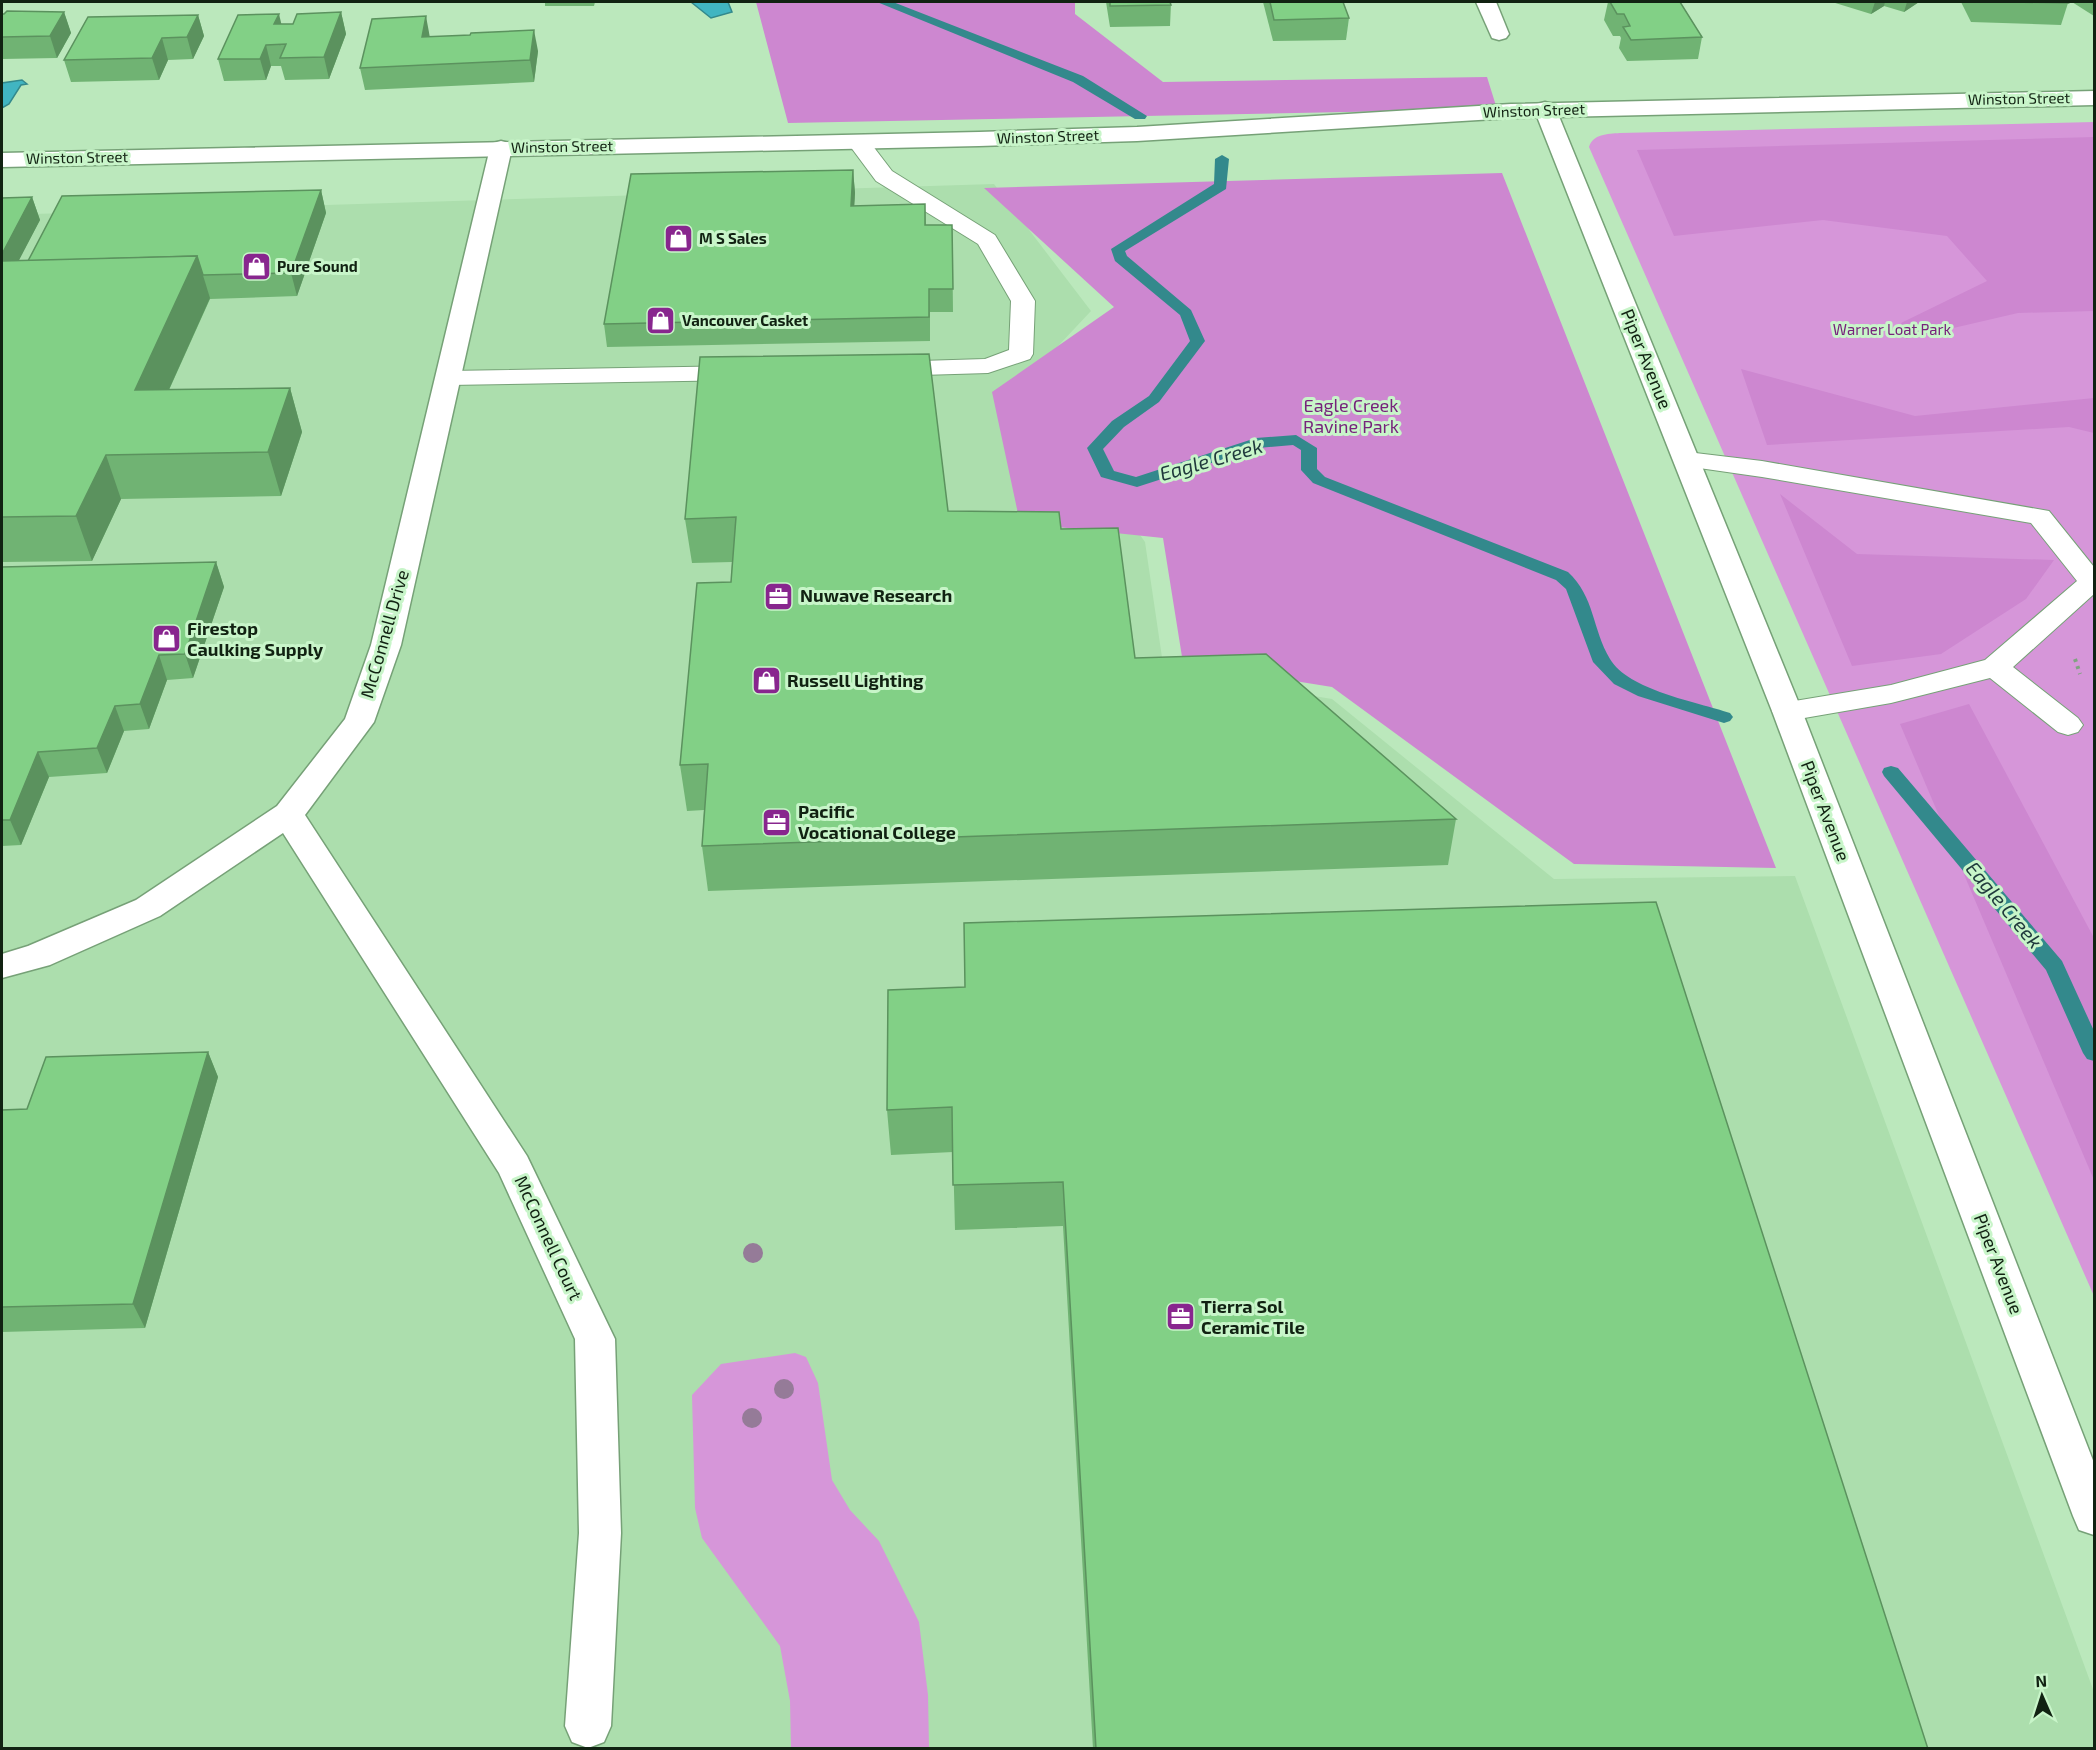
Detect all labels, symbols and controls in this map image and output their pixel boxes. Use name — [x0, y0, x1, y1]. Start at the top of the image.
street label: Winston Street — [1968, 88, 2071, 108]
street label: Winston Street — [1483, 99, 1586, 121]
street label: Winston Street — [997, 125, 1100, 147]
street label: Winston Street — [511, 136, 614, 156]
street label: Winston Street — [26, 147, 129, 167]
shop icon: M S Sales — [662, 223, 694, 255]
place label: M S Sales — [699, 229, 767, 247]
shop icon: Pure Sound — [240, 251, 272, 283]
place label: Pure Sound — [277, 257, 358, 275]
shop icon: Vancouver Casket — [645, 305, 677, 337]
street label: Piper Avenue — [1617, 305, 1677, 412]
place label: Vancouver Casket — [682, 311, 808, 329]
park label: Warner Loat Park — [1833, 320, 1952, 338]
park label: Eagle Creek Ravine Park — [1303, 394, 1399, 437]
water label: Eagle Creek — [1156, 433, 1265, 485]
street label: McConnell Drive — [355, 567, 413, 701]
office icon: Nuwave Research — [763, 580, 795, 612]
place label: Nuwave Research — [800, 584, 952, 606]
place label: Firestop Caulking Supply — [187, 617, 324, 660]
shop icon: Firestop Caulking Supply — [150, 623, 182, 655]
shop icon: Russell Lighting — [750, 665, 782, 697]
place label: Russell Lighting — [787, 669, 924, 691]
street label: Piper Avenue — [1797, 757, 1855, 864]
place label: Pacific Vocational College — [798, 800, 956, 843]
office icon: Pacific Vocational College — [761, 806, 793, 838]
water label: Eagle Creek — [1961, 856, 2048, 953]
street label: McConnell Court — [510, 1172, 587, 1303]
street label: Piper Avenue — [1970, 1210, 2028, 1317]
place label: Tierra Sol Ceramic Tile — [1201, 1295, 1305, 1338]
office icon: Tierra Sol Ceramic Tile — [1164, 1301, 1196, 1333]
north arrow — [2012, 1666, 2072, 1726]
text: N — [2035, 1671, 2047, 1690]

